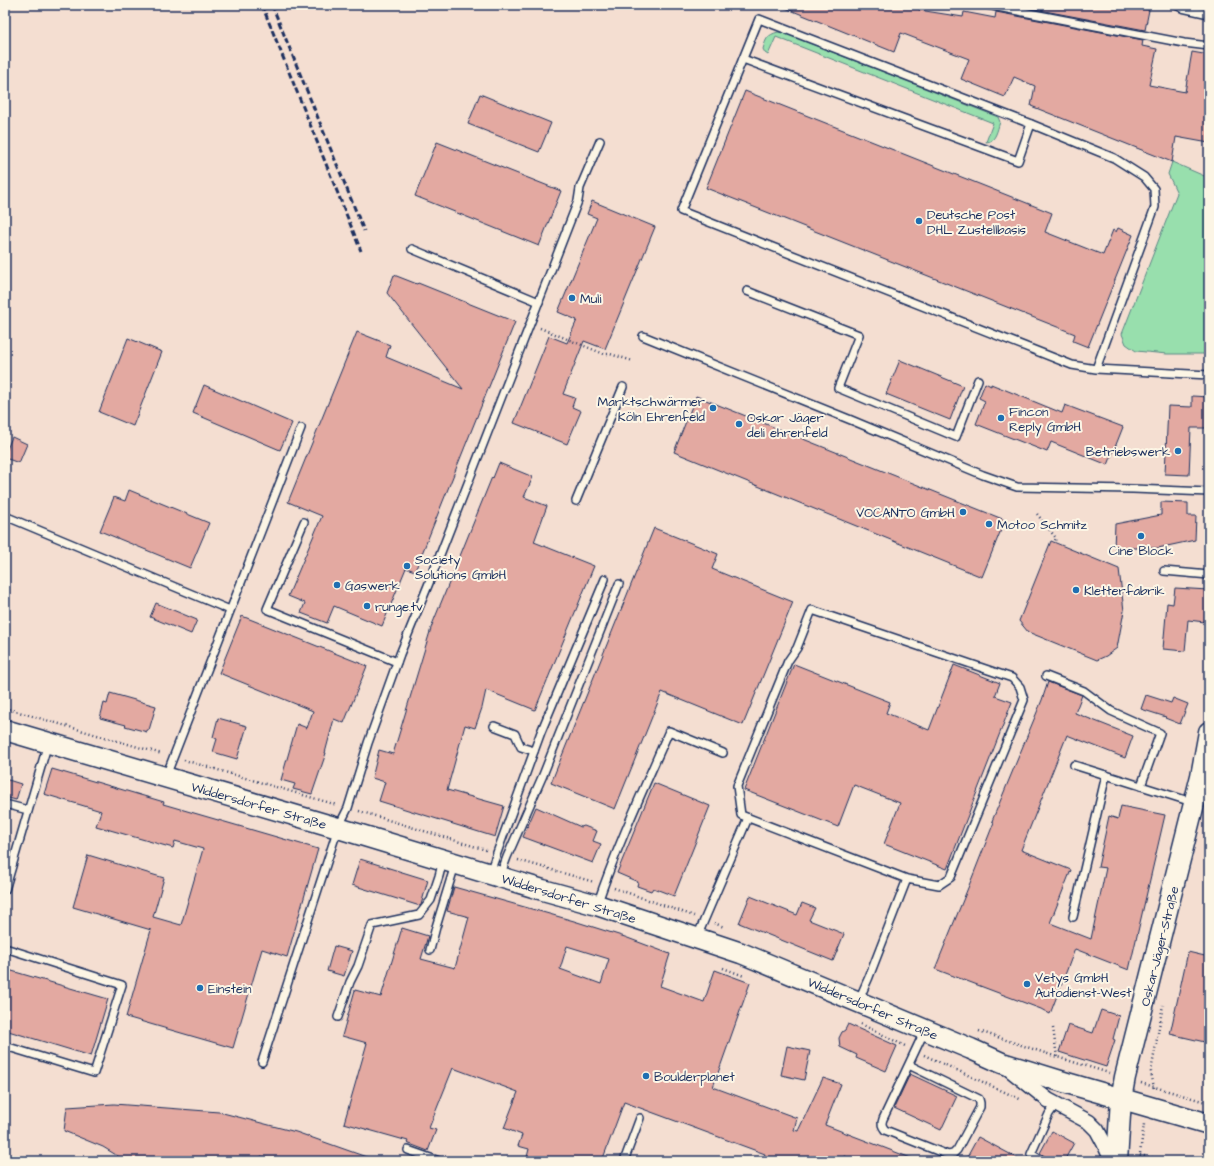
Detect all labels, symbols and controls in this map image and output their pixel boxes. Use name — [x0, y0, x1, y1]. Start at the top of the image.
place label: Deutsche Post DHL Zustellbasis — [927, 206, 1027, 239]
marker: Deutsche Post DHL Zustellbasis — [914, 216, 924, 226]
place label: Muli — [580, 290, 601, 308]
marker: Muli — [567, 293, 577, 303]
place label: Marktschwärmer Köln Ehrenfeld — [597, 393, 705, 426]
marker: Marktschwärmer Köln Ehrenfeld — [708, 403, 718, 413]
place label: Fincon Reply GmbH — [1009, 403, 1081, 437]
place label: Oskar Jäger deli ehrenfeld — [747, 409, 828, 442]
marker: Fincon Reply GmbH — [996, 413, 1006, 423]
marker: Oskar Jäger deli ehrenfeld — [734, 419, 744, 429]
place label: Betriebswerk — [1086, 443, 1170, 461]
marker: Betriebswerk — [1173, 446, 1183, 456]
place label: VOCANTO GmbH — [856, 504, 955, 522]
marker: VOCANTO GmbH — [958, 507, 968, 517]
place label: Motoo Schmitz — [997, 516, 1088, 534]
marker: Motoo Schmitz — [984, 519, 994, 529]
marker: Cine Block — [1136, 531, 1146, 541]
place label: Cine Block — [1109, 542, 1173, 560]
place label: Society Solutions GmbH — [415, 551, 506, 584]
marker: Society Solutions GmbH — [402, 561, 412, 571]
place label: Gaswerk — [345, 577, 400, 595]
marker: Gaswerk — [332, 580, 342, 590]
place label: Kletterfabrik — [1084, 582, 1164, 600]
marker: Kletterfabrik — [1071, 585, 1081, 595]
place label: runge.tv — [375, 598, 423, 617]
marker: runge.tv — [362, 601, 372, 611]
street label: Widdersdorfer Straße — [189, 778, 329, 834]
street label: Widdersdorfer Straße — [499, 870, 638, 928]
street label: Oskar-Jäger-Straße — [1136, 884, 1185, 1008]
place label: Vetys GmbH Autodienst-West — [1035, 969, 1132, 1002]
street label: Widdersdorfer Straße — [805, 973, 941, 1045]
marker: Vetys GmbH Autodienst-West — [1022, 979, 1032, 989]
place label: Einstein — [208, 980, 252, 998]
marker: Einstein — [195, 983, 205, 993]
place label: Boulderplanet — [654, 1068, 735, 1086]
marker: Boulderplanet — [641, 1071, 651, 1081]

